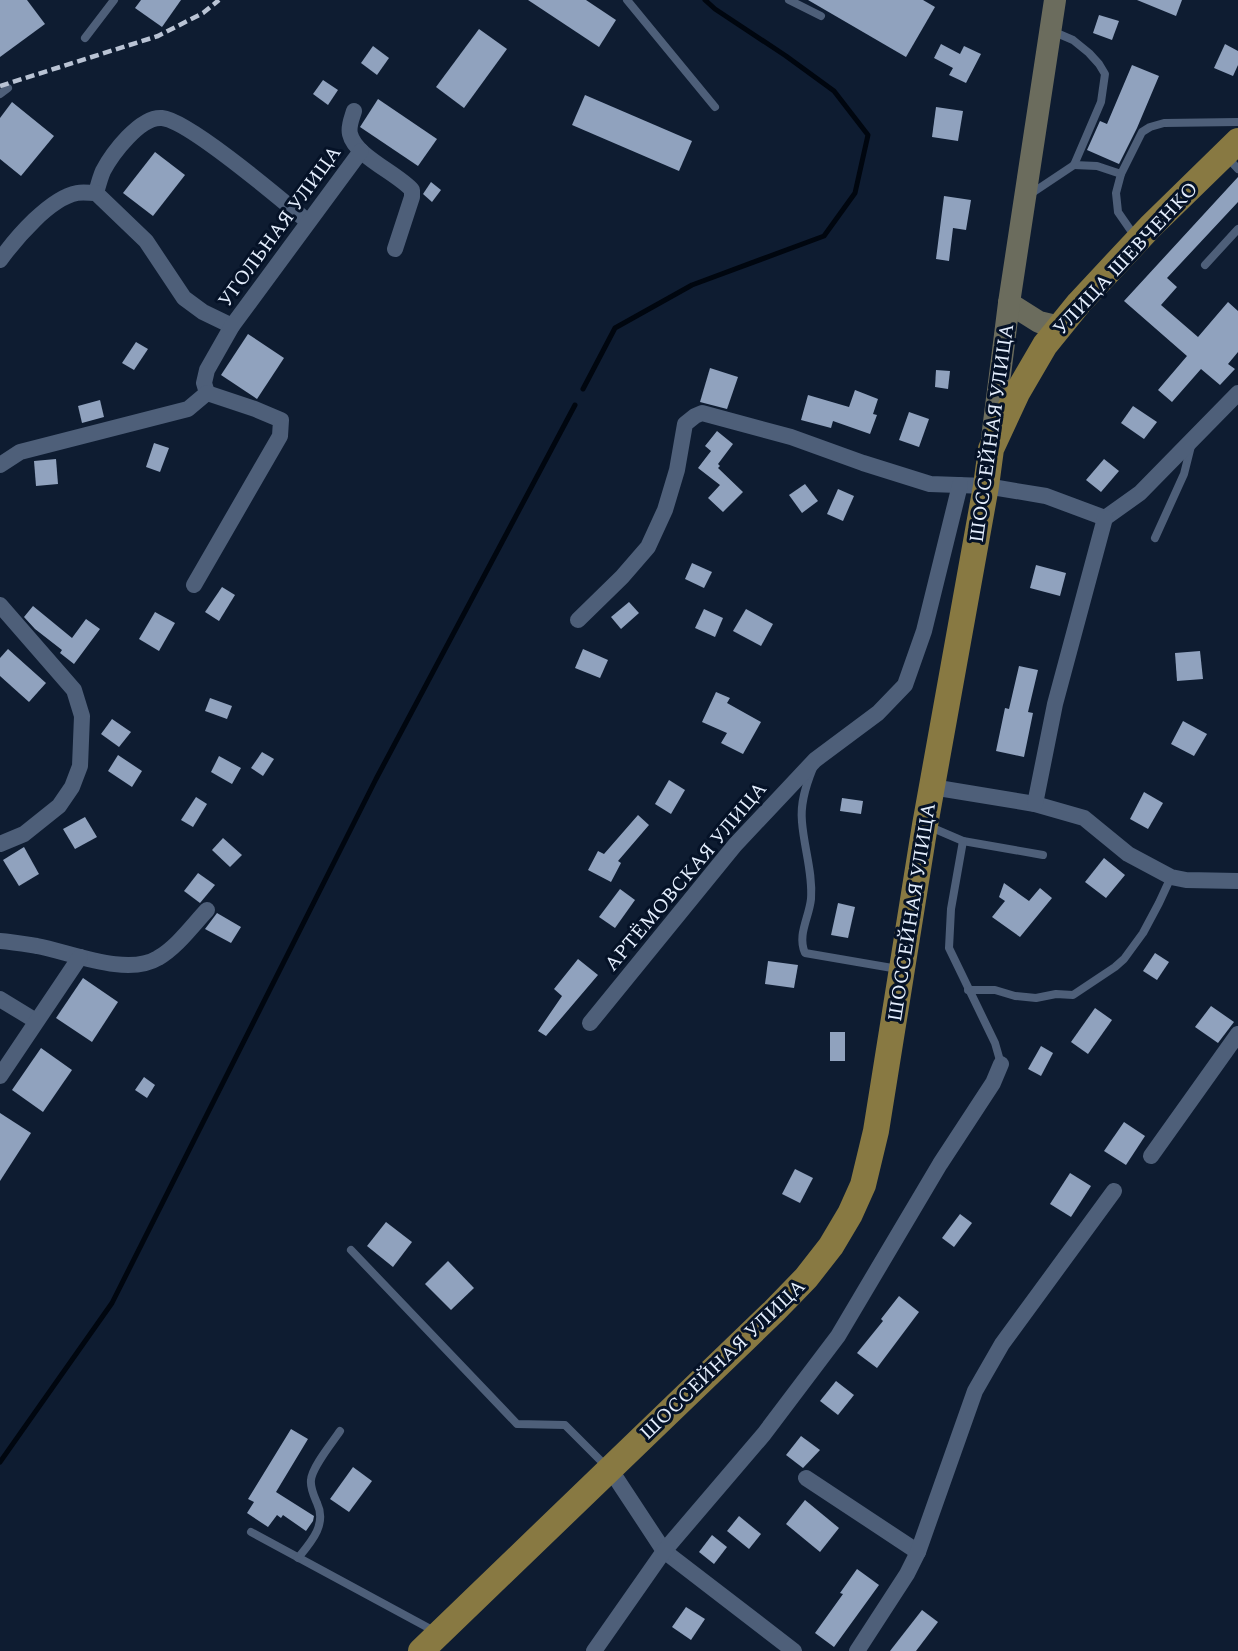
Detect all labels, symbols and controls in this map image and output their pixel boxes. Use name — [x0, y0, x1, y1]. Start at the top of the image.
street label: УГОЛЬНАЯ УЛИЦА — [211, 139, 349, 314]
street label: УЛИЦА ШЕВЧЕНКО — [1046, 175, 1205, 342]
street label: ШОССЕЙНАЯ УЛИЦА — [962, 322, 1022, 545]
street label: АРТЁМОВСКАЯ УЛИЦА — [597, 775, 774, 978]
street label: ШОССЕЙНАЯ УЛИЦА — [880, 801, 944, 1024]
street label: ШОССЕЙНАЯ УЛИЦА — [633, 1272, 813, 1447]

